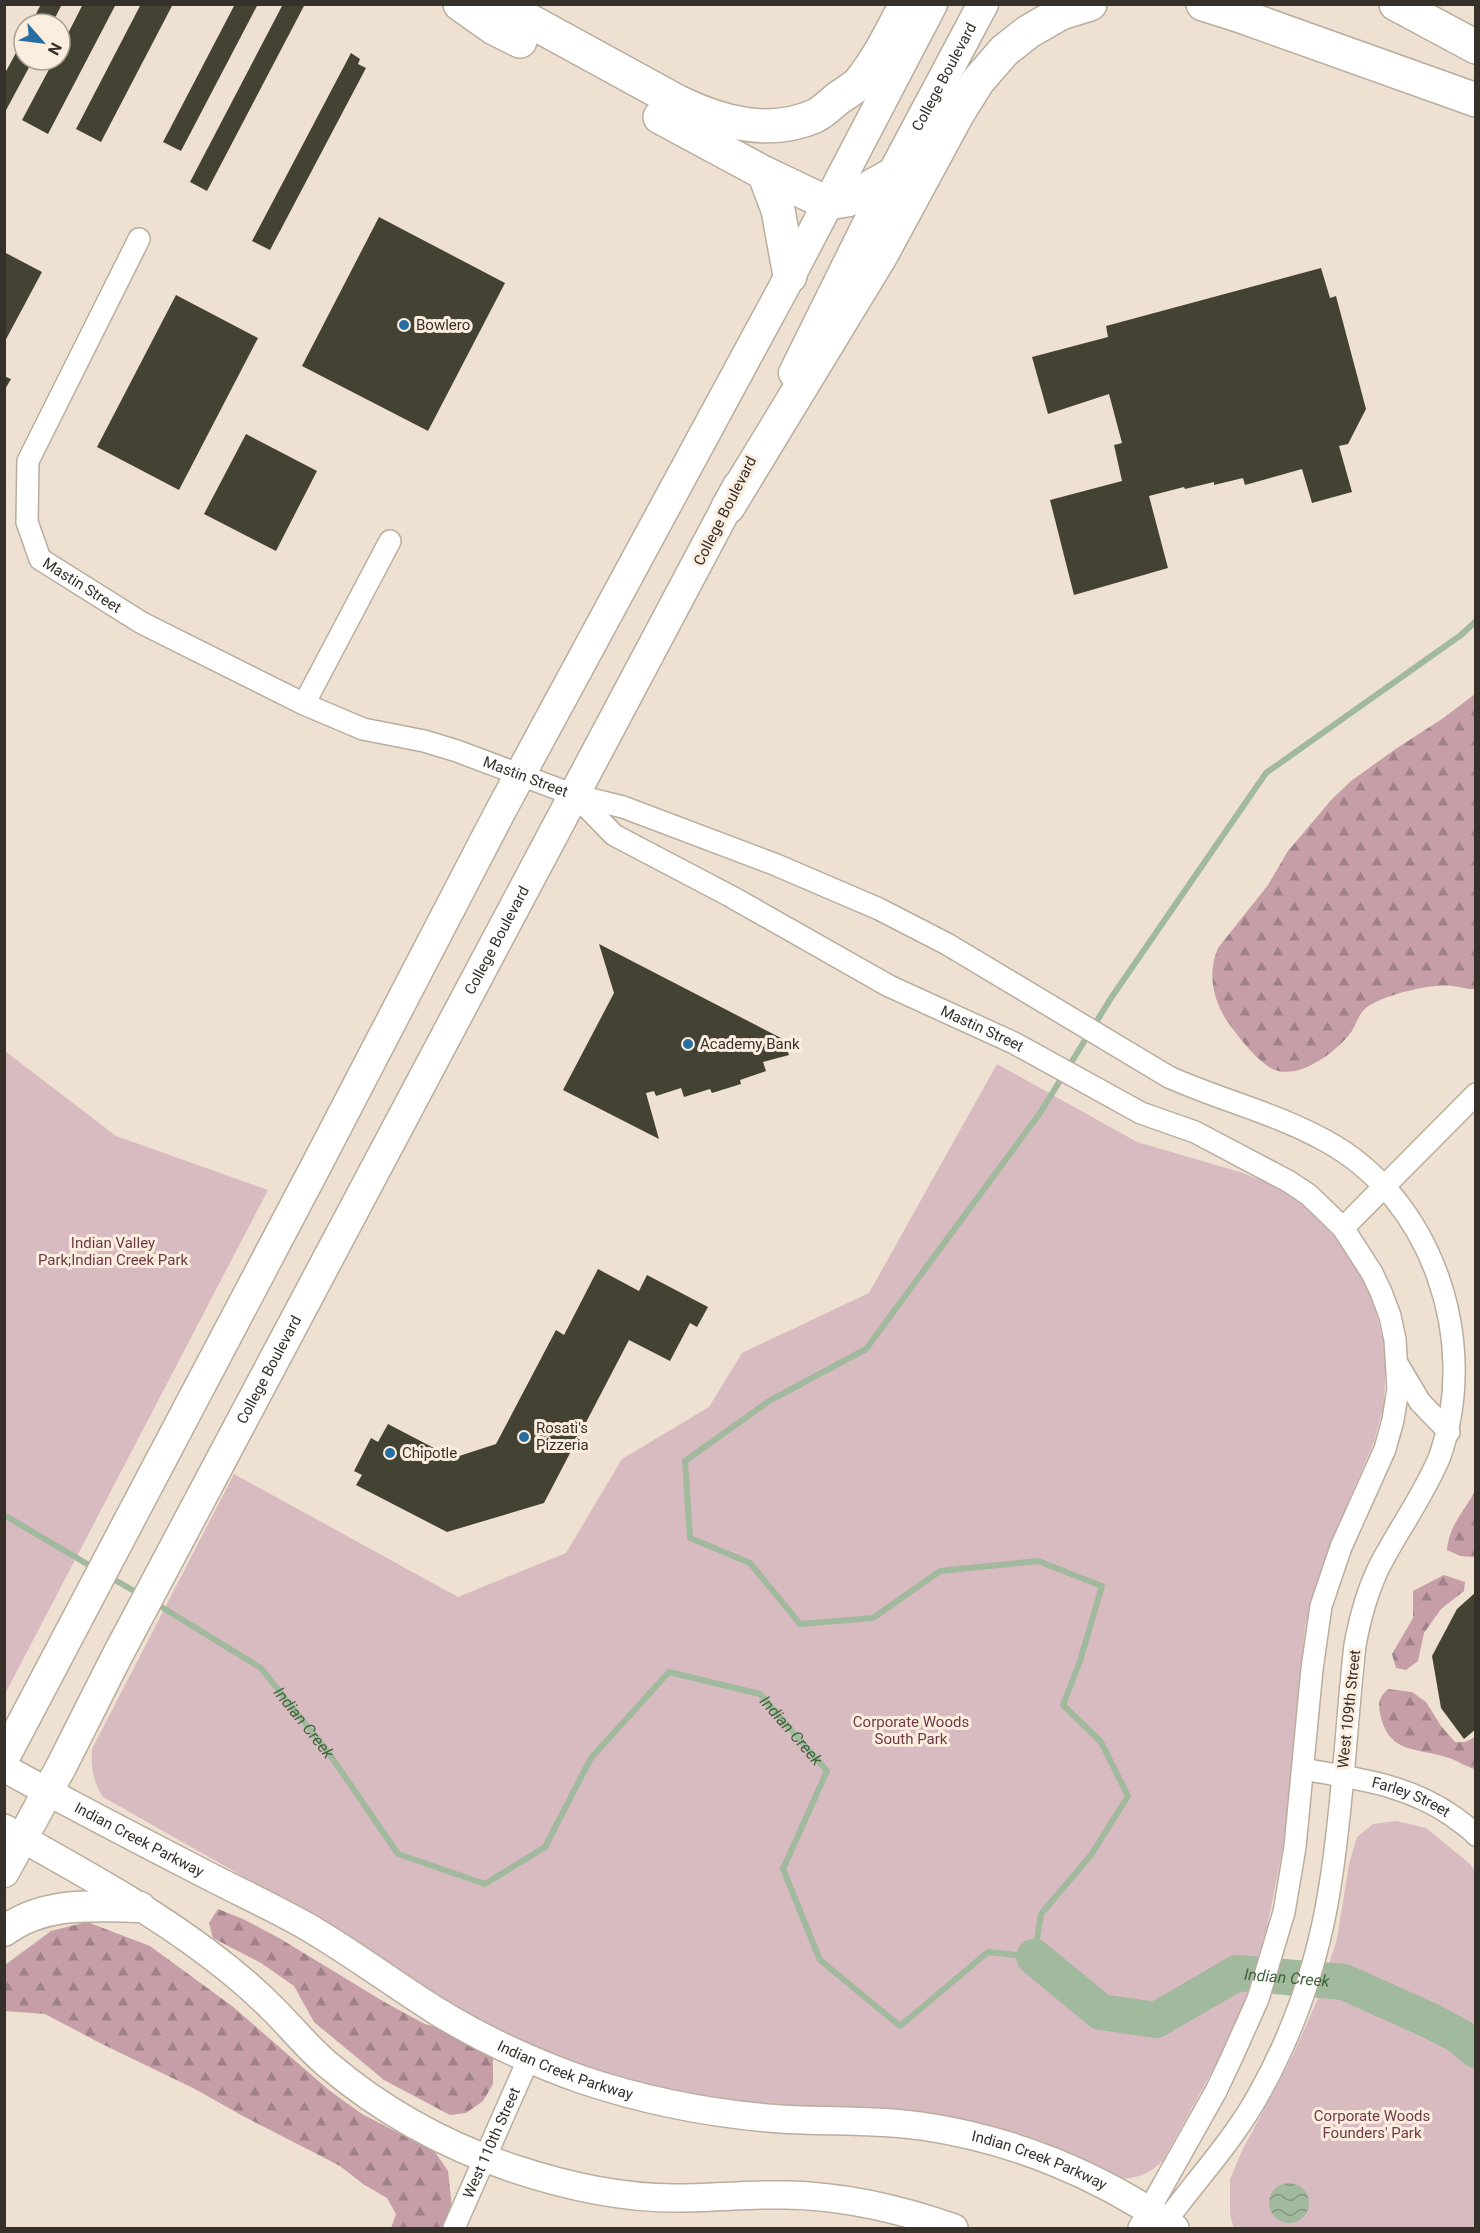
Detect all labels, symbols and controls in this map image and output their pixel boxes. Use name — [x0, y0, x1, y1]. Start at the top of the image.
north arrow — [12, 12, 72, 72]
street label: College Boulevard — [908, 20, 980, 134]
text: N — [44, 39, 66, 58]
place label: Bowlero — [416, 316, 470, 334]
marker: Bowlero — [397, 318, 411, 332]
street label: College Boulevard — [690, 453, 760, 569]
street label: Mastin Street — [39, 554, 125, 617]
street label: Mastin Street — [481, 753, 571, 801]
street label: College Boulevard — [461, 883, 533, 998]
street label: Mastin Street — [938, 1002, 1027, 1056]
place label: Academy Bank — [700, 1035, 800, 1053]
marker: Academy Bank — [681, 1037, 695, 1051]
park label: Indian Valley Park;Indian Creek Park — [38, 1234, 188, 1269]
street label: College Boulevard — [233, 1312, 305, 1427]
place label: Rosati's Pizzeria — [536, 1419, 589, 1454]
marker: Rosati's Pizzeria — [517, 1430, 531, 1444]
place label: Chipotle — [402, 1444, 457, 1462]
marker: Chipotle — [383, 1446, 397, 1460]
street label: West 109th Street — [1334, 1649, 1364, 1769]
water label: Indian Creek — [270, 1683, 339, 1763]
water label: Indian Creek — [756, 1692, 828, 1770]
park label: Corporate Woods South Park — [853, 1713, 969, 1748]
street label: Farley Street — [1370, 1773, 1454, 1821]
street label: Indian Creek Parkway — [71, 1799, 207, 1881]
water label: Indian Creek — [1243, 1964, 1332, 1990]
street label: Indian Creek Parkway — [495, 2037, 635, 2103]
street label: West 110th Street — [459, 2085, 524, 2201]
park label: Corporate Woods Founders' Park — [1314, 2107, 1430, 2142]
street label: Indian Creek Parkway — [970, 2127, 1110, 2194]

